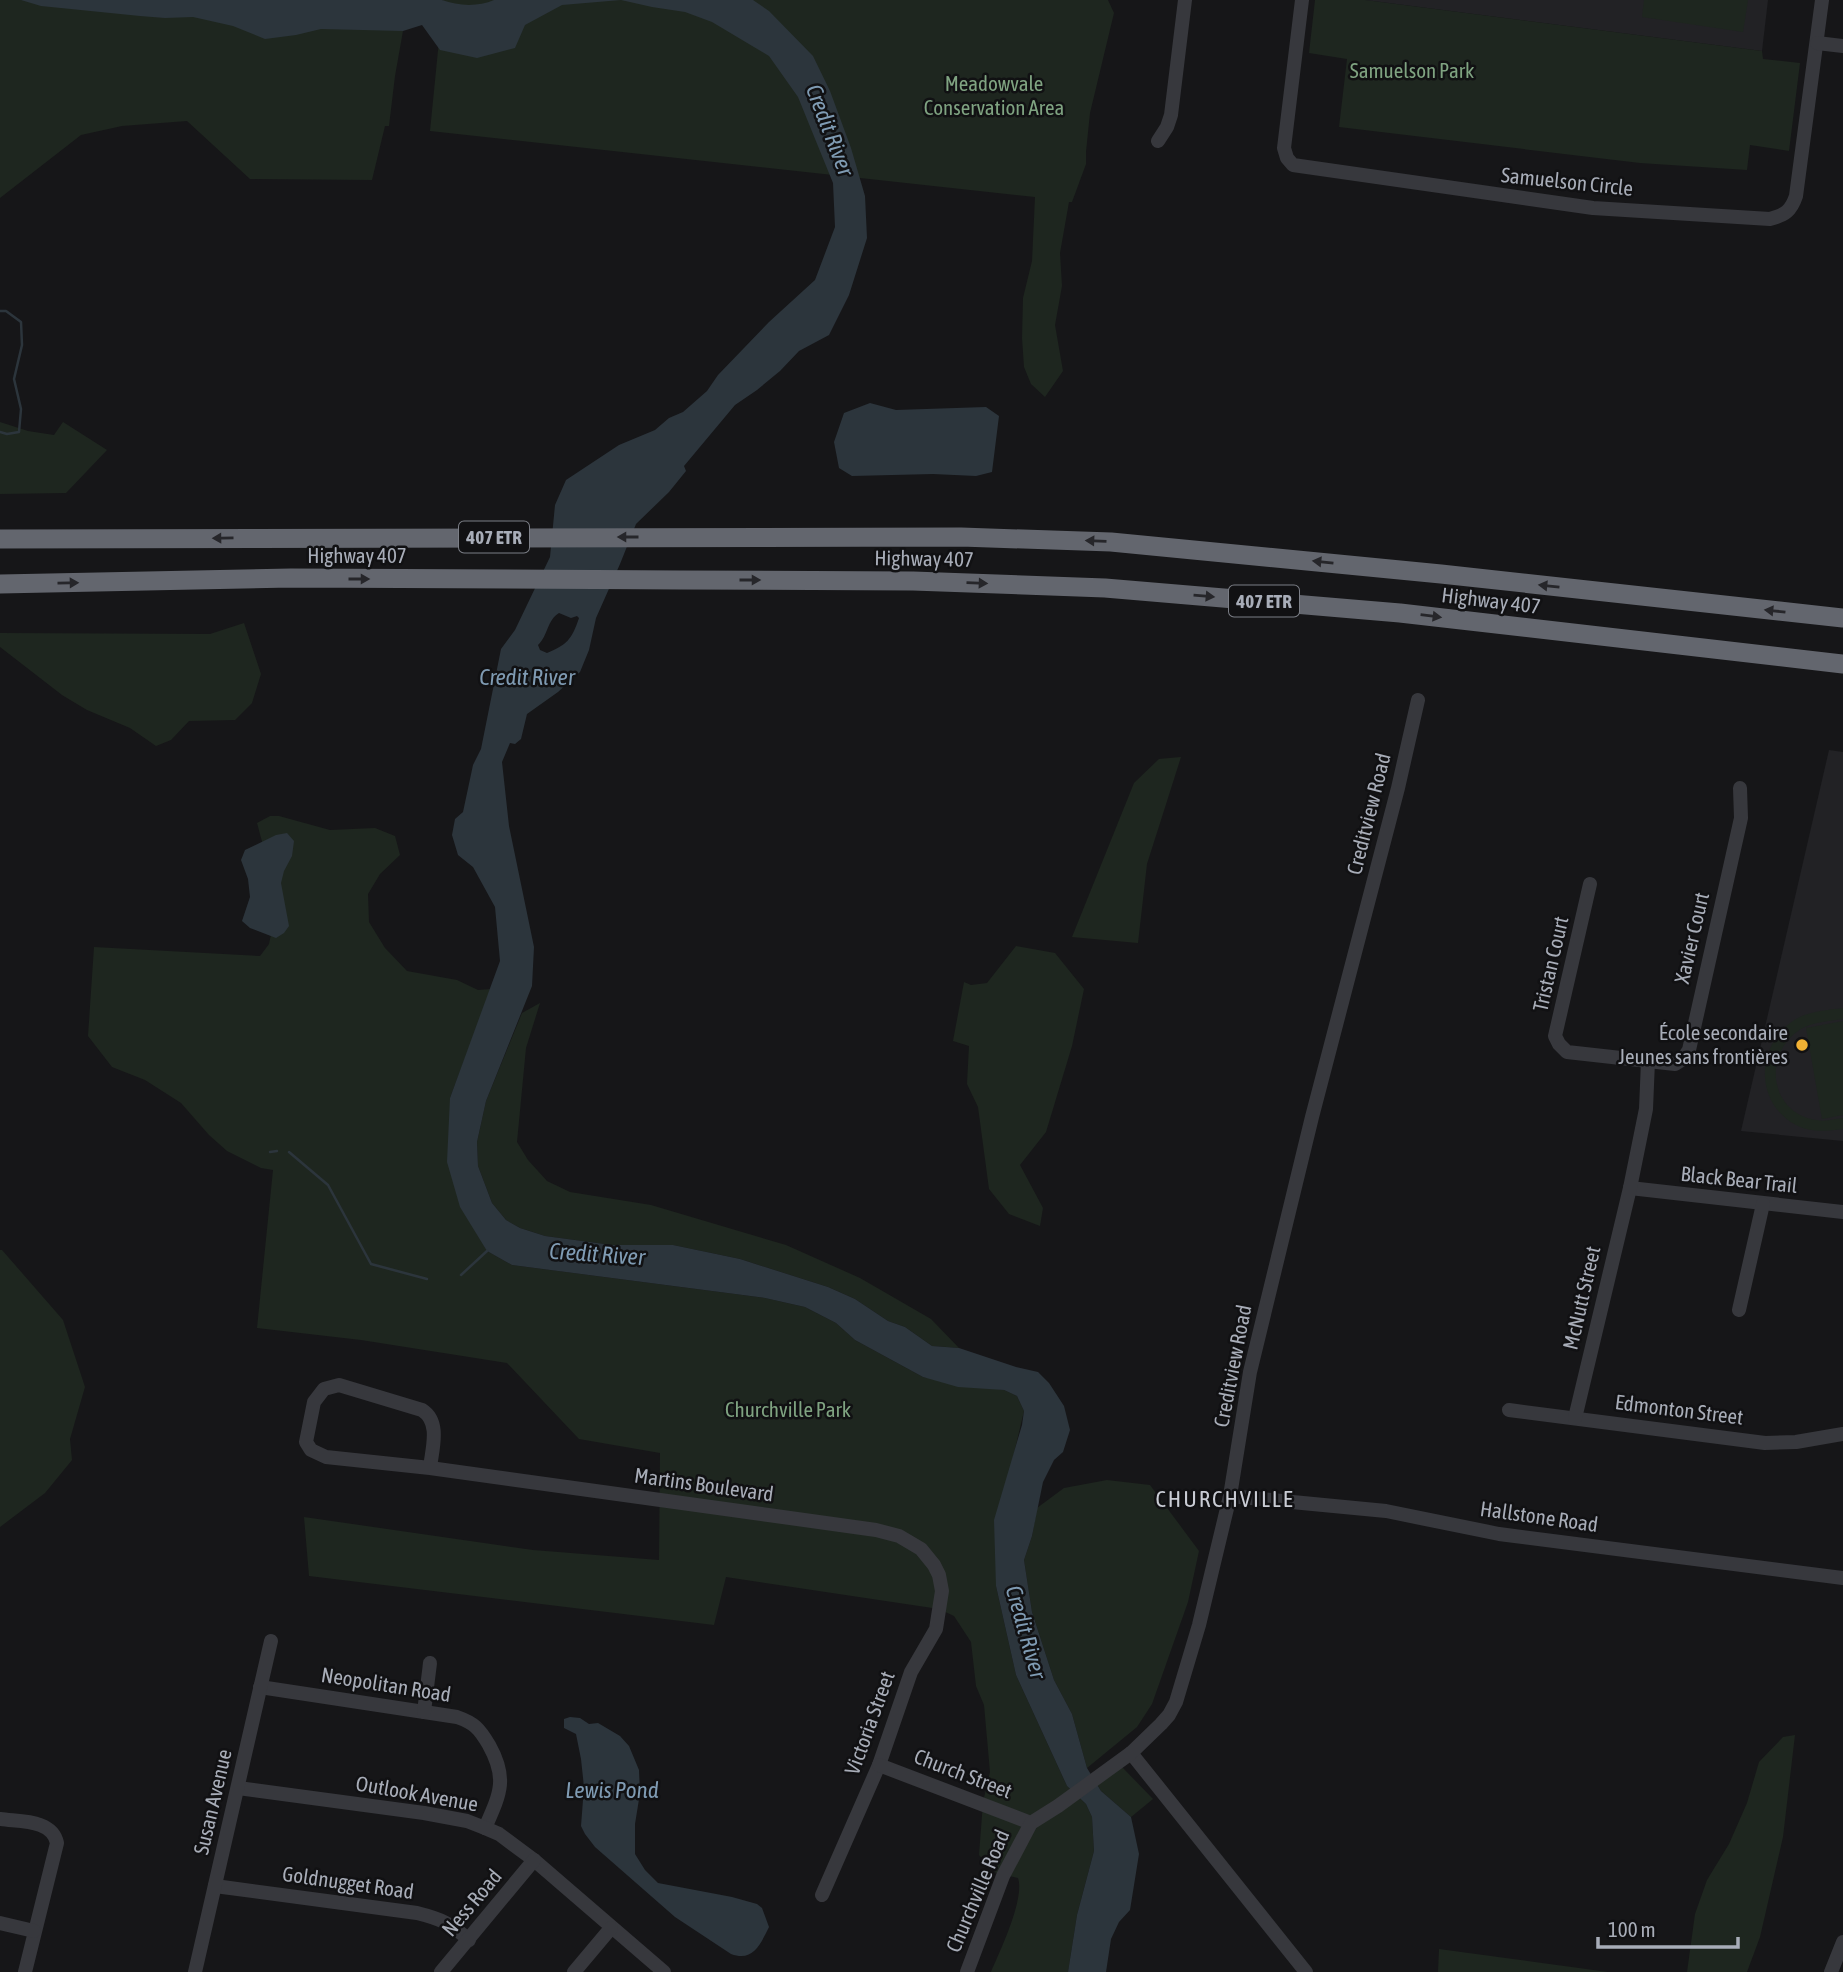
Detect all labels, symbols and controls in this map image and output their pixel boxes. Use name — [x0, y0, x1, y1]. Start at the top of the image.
park label: Samuelson Park — [1350, 58, 1474, 82]
park label: Meadowvale Conservation Area — [924, 71, 1064, 119]
water label: Credit River — [801, 81, 860, 180]
street label: Samuelson Circle — [1500, 162, 1634, 200]
road number: 407 ETR — [459, 522, 529, 552]
one-way arrow — [617, 531, 639, 543]
one-way arrow — [212, 533, 234, 544]
one-way arrow — [1085, 535, 1107, 547]
street label: Highway 407 — [307, 543, 407, 567]
street label: Highway 407 — [874, 545, 974, 571]
one-way arrow — [1312, 556, 1334, 567]
one-way arrow — [348, 573, 370, 584]
one-way arrow — [739, 574, 761, 586]
one-way arrow — [57, 577, 79, 588]
one-way arrow — [966, 578, 988, 589]
one-way arrow — [1538, 580, 1560, 591]
street label: Highway 407 — [1440, 582, 1542, 618]
road number: 407 ETR — [1229, 586, 1299, 616]
one-way arrow — [1193, 591, 1215, 602]
one-way arrow — [1764, 605, 1786, 616]
one-way arrow — [1420, 611, 1442, 622]
water label: Credit River — [479, 664, 576, 690]
street label: Creditview Road — [1341, 751, 1395, 877]
street label: Xavier Court — [1669, 890, 1713, 986]
street label: Tristan Court — [1527, 914, 1573, 1014]
place label: École secondaire Jeunes sans frontières — [1618, 1020, 1788, 1068]
marker: École secondaire Jeunes sans frontières — [1794, 1037, 1810, 1053]
street label: Black Bear Trail — [1679, 1161, 1799, 1197]
water label: Credit River — [548, 1238, 647, 1270]
street label: McNutt Street — [1557, 1244, 1605, 1352]
street label: Creditview Road — [1208, 1303, 1256, 1429]
street label: Edmonton Street — [1614, 1389, 1745, 1429]
park label: Churchville Park — [725, 1397, 851, 1421]
street label: Martins Boulevard — [633, 1462, 775, 1506]
district label: CHURCHVILLE — [1155, 1486, 1295, 1512]
street label: Hallstone Road — [1479, 1496, 1600, 1536]
water label: Credit River — [1000, 1582, 1052, 1683]
street label: Neopolitan Road — [320, 1662, 453, 1706]
street label: Victoria Street — [839, 1668, 899, 1778]
street label: Church Street — [911, 1743, 1016, 1803]
street label: Susan Avenue — [188, 1747, 236, 1857]
street label: Outlook Avenue — [354, 1770, 480, 1816]
water label: Lewis Pond — [565, 1777, 659, 1803]
street label: Churchville Road — [940, 1826, 1014, 1956]
street label: Goldnugget Road — [281, 1861, 415, 1903]
street label: Ness Road — [436, 1864, 506, 1941]
scale bar — [1598, 1906, 1738, 1950]
text: 100 m — [1608, 1917, 1656, 1941]

